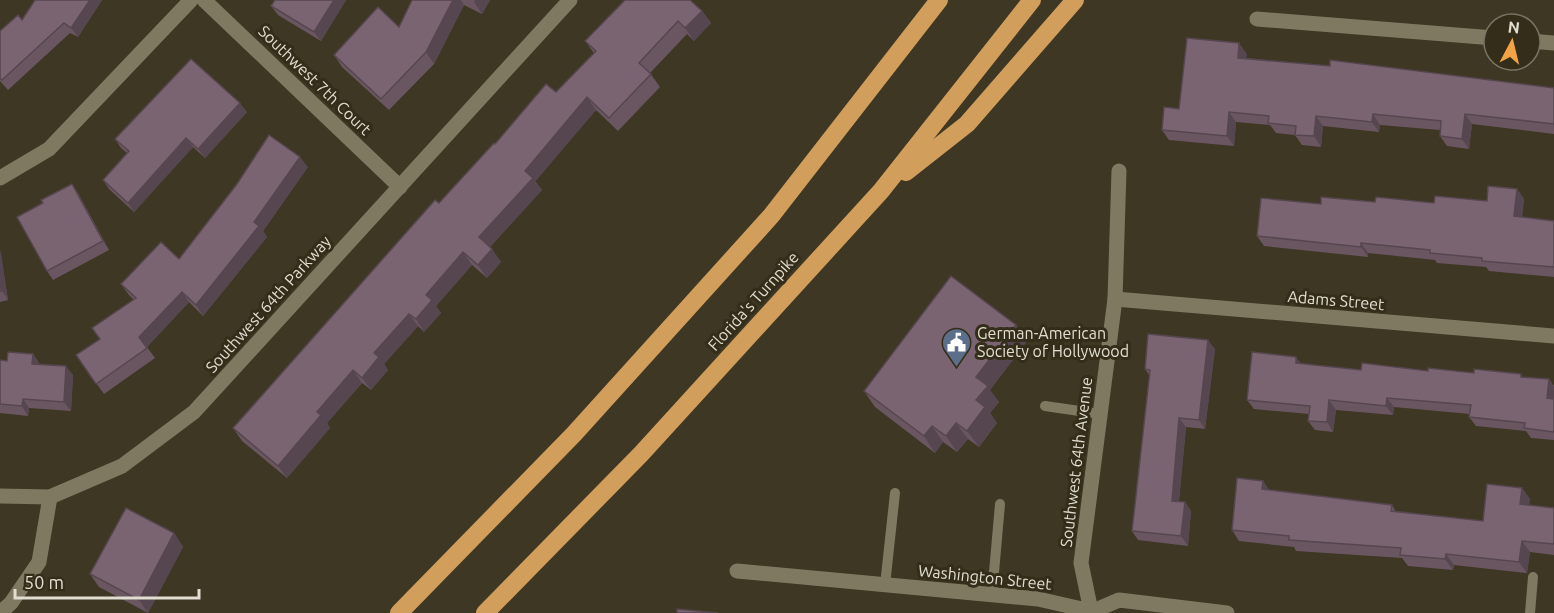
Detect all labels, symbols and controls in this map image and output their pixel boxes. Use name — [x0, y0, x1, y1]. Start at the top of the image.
north arrow — [1482, 12, 1542, 72]
text: N — [1507, 17, 1521, 37]
street label: Southwest 7th Court — [255, 22, 375, 139]
street label: Southwest 64th Parkway — [202, 232, 334, 376]
street label: Florida's Turnpike — [704, 248, 802, 354]
street label: Adams Street — [1287, 287, 1386, 313]
place label: German-American Society of Hollywood — [977, 324, 1129, 360]
public building icon: German-American Society of Hollywood — [940, 326, 972, 368]
street label: Southwest 64th Avenue — [1057, 376, 1095, 548]
street label: Washington Street — [917, 561, 1053, 593]
scale bar — [15, 562, 200, 600]
text: 50 m — [24, 572, 64, 592]

